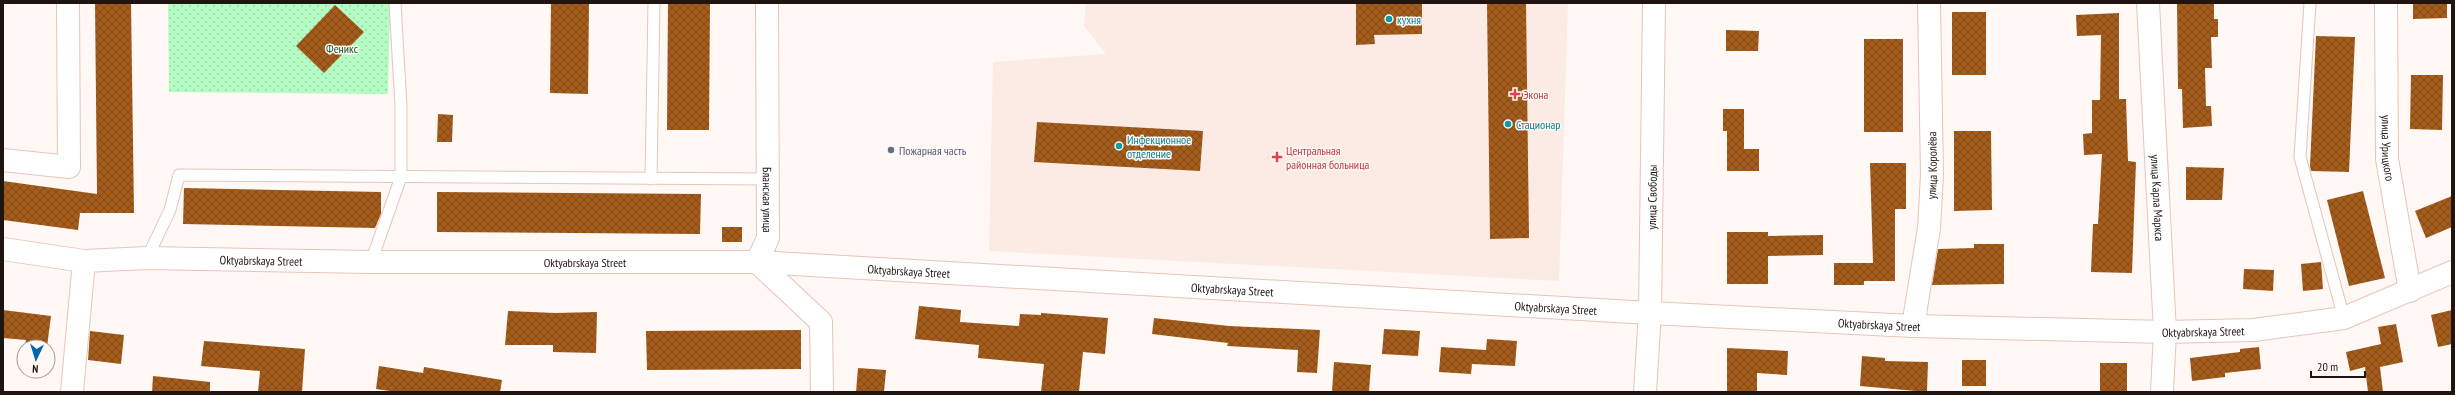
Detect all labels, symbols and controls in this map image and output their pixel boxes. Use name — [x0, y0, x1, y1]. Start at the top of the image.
place label: кухня — [1397, 12, 1421, 27]
marker: кухня — [1384, 14, 1394, 24]
park label: Феникс — [326, 41, 359, 56]
place label: Экона — [1523, 87, 1549, 102]
marker: Экона — [1510, 89, 1520, 99]
street label: улица Урицкого — [2379, 115, 2398, 182]
place label: Стационар — [1516, 117, 1561, 132]
marker: Стационар — [1503, 119, 1513, 129]
street label: улица Королёва — [1923, 131, 1940, 200]
place label: Инфекционное отделение — [1127, 132, 1191, 161]
marker: Инфекционное отделение — [1114, 141, 1124, 151]
place label: Пожарная часть — [899, 143, 967, 158]
place label: Центральная районная больница — [1286, 143, 1369, 172]
marker: Пожарная часть — [886, 145, 896, 155]
marker: Центральная районная больница — [1271, 151, 1283, 163]
street label: улица Карла Маркса — [2148, 154, 2168, 242]
street label: улица Свободы — [1644, 165, 1659, 230]
street label: Бланская улица — [760, 167, 775, 233]
street label: Oktyabrskaya Street — [220, 252, 303, 268]
street label: Oktyabrskaya Street — [544, 255, 627, 270]
street label: Oktyabrskaya Street — [867, 261, 951, 281]
street label: Oktyabrskaya Street — [1191, 279, 1275, 299]
street label: Oktyabrskaya Street — [1514, 298, 1598, 317]
street label: Oktyabrskaya Street — [1838, 315, 1921, 334]
street label: Oktyabrskaya Street — [2162, 323, 2245, 340]
north arrow — [16, 339, 56, 379]
scale bar — [2311, 353, 2365, 379]
text: 20 m — [2317, 359, 2338, 374]
text: N — [32, 362, 39, 376]

